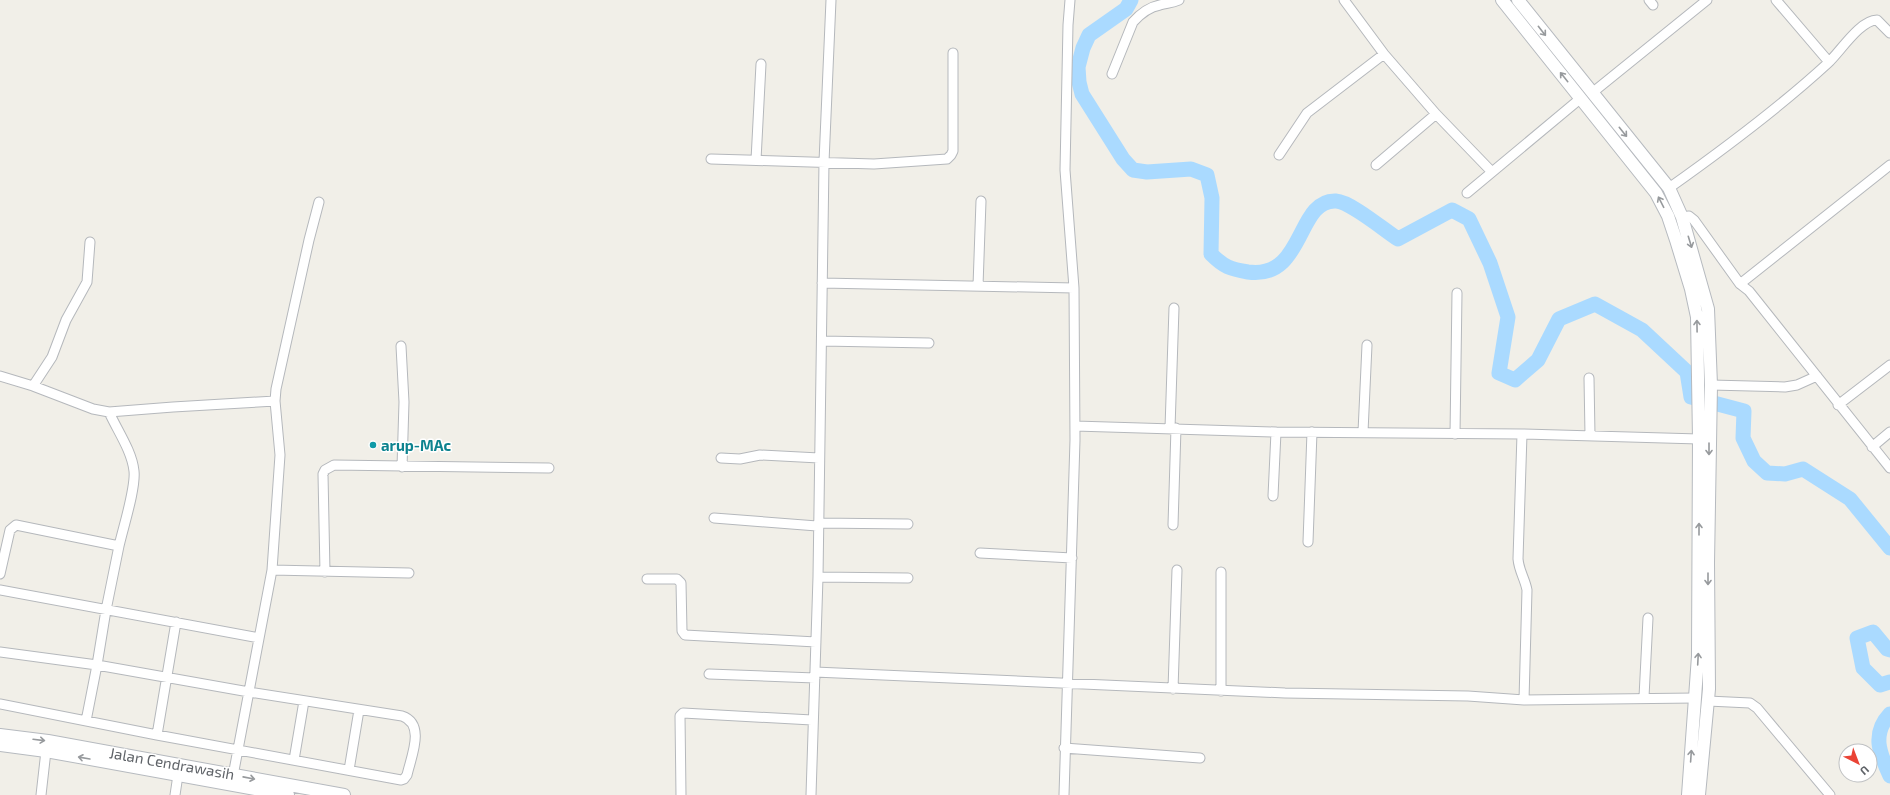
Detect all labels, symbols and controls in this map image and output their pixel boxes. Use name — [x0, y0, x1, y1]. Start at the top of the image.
one-way arrow — [1538, 25, 1547, 36]
one-way arrow — [1560, 72, 1569, 83]
one-way arrow — [1619, 127, 1628, 137]
one-way arrow — [1657, 196, 1664, 208]
one-way arrow — [1687, 235, 1694, 248]
one-way arrow — [1693, 320, 1701, 333]
place label: arup-MAc — [381, 436, 452, 454]
marker: arup-MAc — [368, 440, 378, 450]
one-way arrow — [1705, 442, 1713, 455]
one-way arrow — [1695, 523, 1703, 536]
one-way arrow — [1704, 572, 1712, 585]
one-way arrow — [1694, 653, 1701, 666]
one-way arrow — [32, 736, 45, 744]
street label: Jalan Cendrawasih — [108, 743, 236, 783]
north arrow — [1838, 743, 1878, 783]
one-way arrow — [1687, 750, 1695, 763]
one-way arrow — [78, 754, 91, 762]
text: U — [1858, 763, 1872, 778]
one-way arrow — [242, 774, 255, 782]

